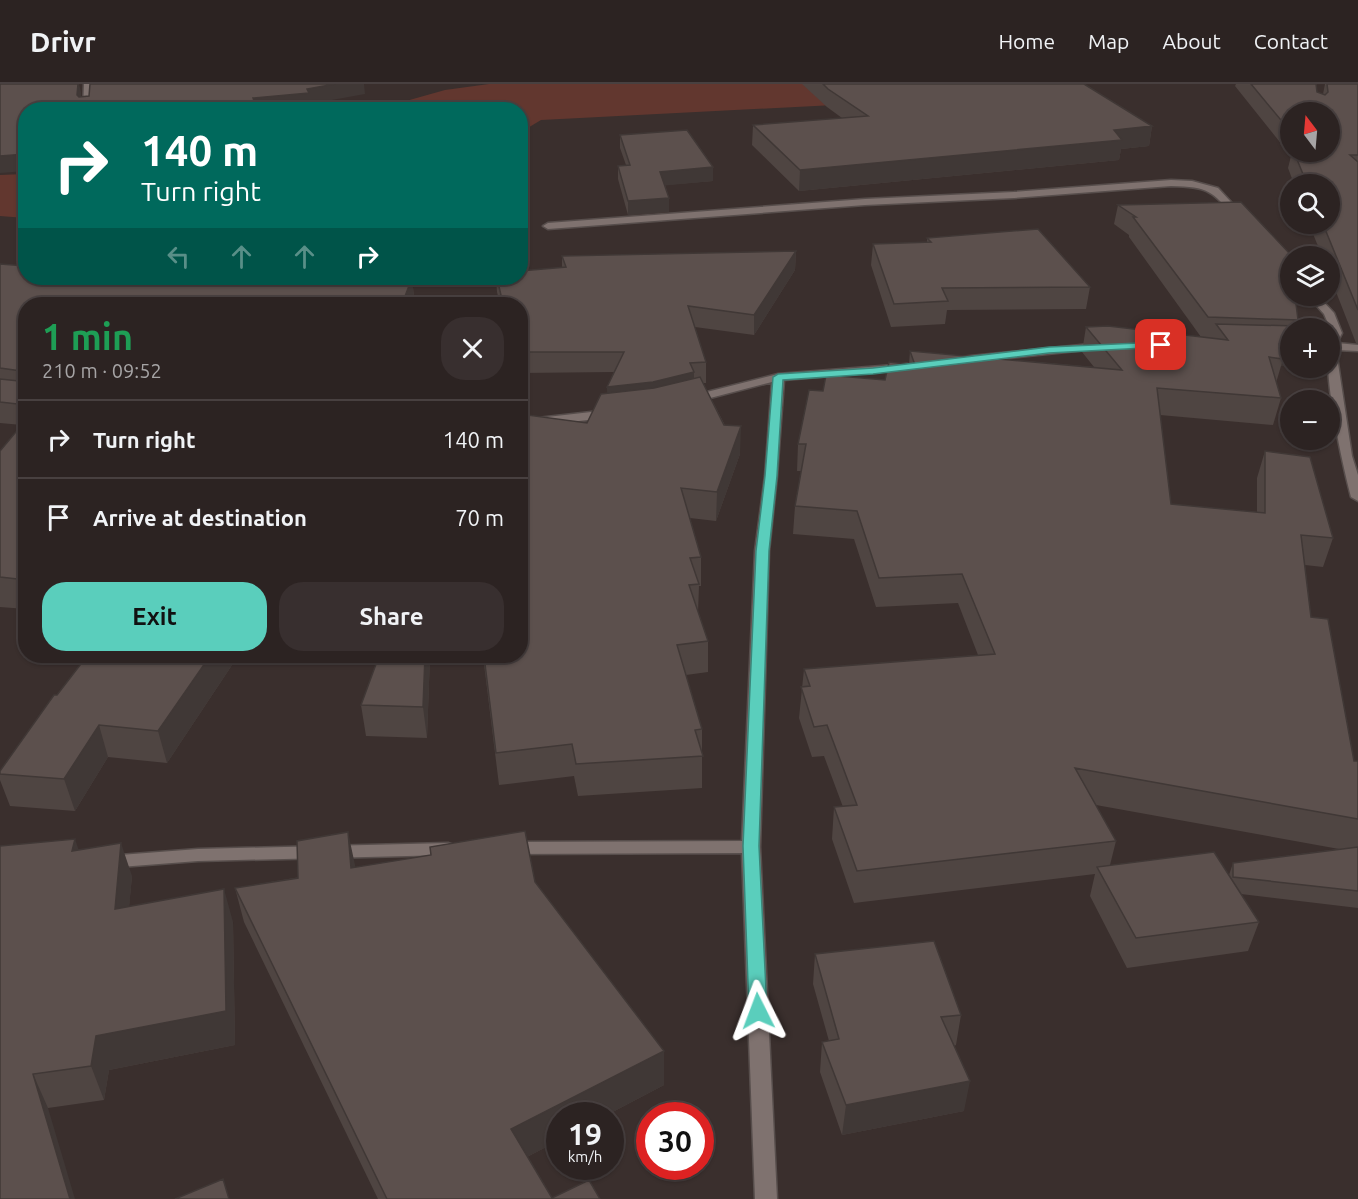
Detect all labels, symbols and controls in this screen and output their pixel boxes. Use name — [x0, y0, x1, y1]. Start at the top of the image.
text: Drivr — [30, 26, 96, 57]
text: Home — [998, 29, 1055, 53]
text: Map — [1088, 29, 1129, 53]
text: About — [1162, 29, 1221, 53]
text: Contact — [1254, 29, 1328, 53]
north arrow — [1280, 102, 1340, 162]
map controls — [1280, 102, 1340, 450]
icon: right — [42, 126, 120, 204]
text: 140 m — [141, 127, 258, 174]
button: search — [1280, 174, 1340, 234]
text: Turn right — [141, 176, 261, 206]
icon: left — [162, 240, 195, 273]
icon: ahead — [225, 240, 258, 273]
icon: ahead — [288, 240, 321, 273]
icon: right — [351, 240, 384, 273]
button: layers — [1280, 246, 1340, 306]
text: 1 min — [42, 316, 133, 357]
button: close — [441, 317, 504, 380]
button: + — [1280, 318, 1340, 378]
pin — [1135, 319, 1186, 370]
icon: arrive — [1144, 328, 1177, 361]
text: 210 m · 09:52 — [42, 359, 162, 382]
button: − — [1280, 390, 1340, 450]
icon: right — [42, 423, 75, 456]
text: Turn right — [93, 427, 195, 452]
text: 140 m — [443, 427, 504, 452]
icon: arrive — [42, 501, 75, 534]
text: Arrive at destination — [93, 505, 307, 530]
text: 70 m — [455, 505, 504, 530]
button: Exit — [42, 582, 267, 651]
button: Share — [279, 582, 504, 651]
position arrow — [726, 979, 790, 1043]
speed limit sign: 30 — [636, 1102, 714, 1180]
text: 19 — [568, 1117, 602, 1151]
text: km/h — [568, 1148, 602, 1165]

